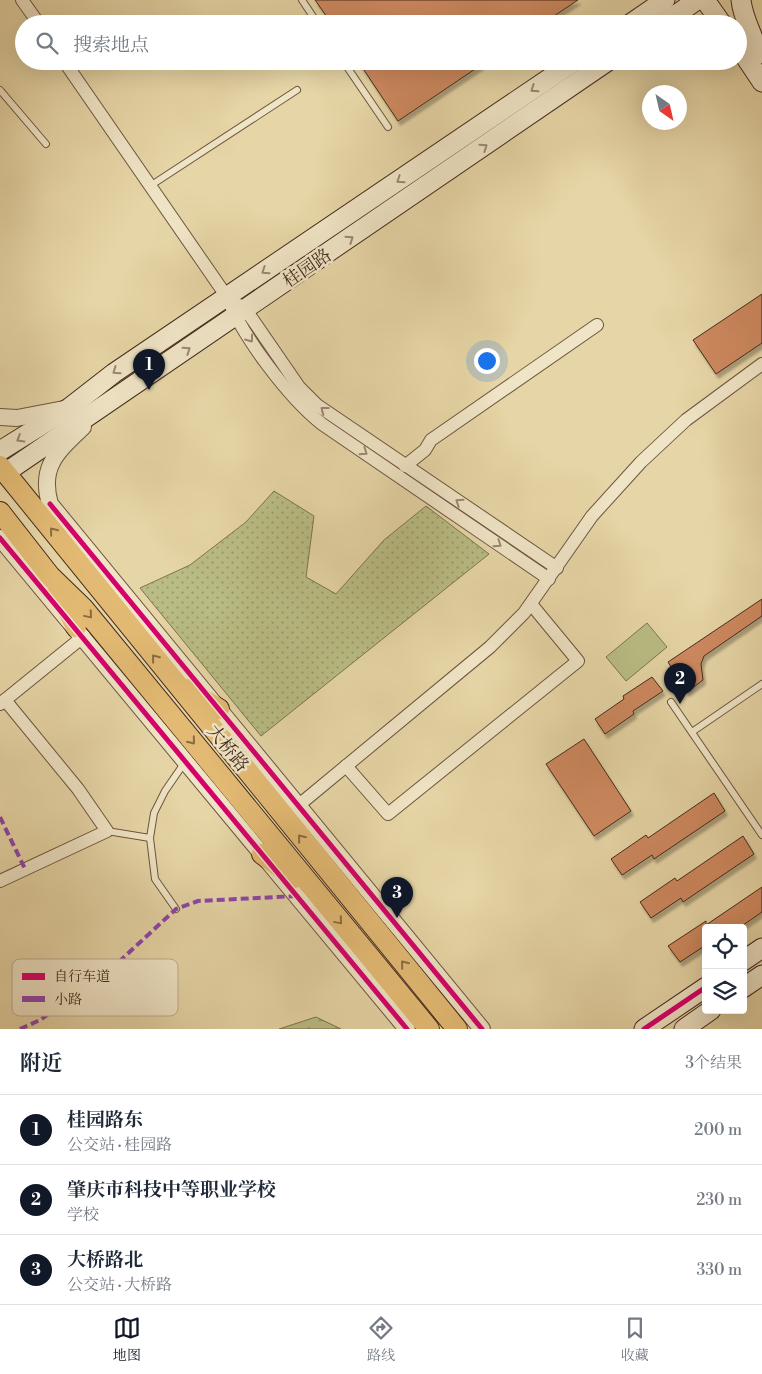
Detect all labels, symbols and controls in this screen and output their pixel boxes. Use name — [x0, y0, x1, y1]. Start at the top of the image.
search box — [15, 15, 747, 70]
icon: search — [33, 29, 61, 57]
text: 搜索地点 — [73, 33, 149, 57]
one-way arrow — [531, 82, 540, 92]
north arrow — [642, 85, 687, 130]
one-way arrow — [478, 144, 488, 153]
one-way arrow — [396, 174, 406, 183]
one-way arrow — [344, 236, 354, 245]
street label: 桂园路 — [278, 244, 336, 293]
one-way arrow — [262, 265, 271, 274]
one-way arrow — [244, 333, 253, 343]
one-way arrow — [181, 347, 191, 356]
your location — [474, 348, 500, 374]
pin: 1 — [133, 349, 165, 390]
one-way arrow — [113, 366, 122, 374]
one-way arrow — [321, 407, 330, 416]
one-way arrow — [17, 433, 26, 443]
one-way arrow — [359, 446, 368, 456]
one-way arrow — [455, 499, 465, 508]
one-way arrow — [49, 528, 58, 537]
one-way arrow — [492, 538, 502, 547]
one-way arrow — [83, 610, 92, 619]
one-way arrow — [152, 655, 160, 664]
pin: 2 — [664, 663, 696, 704]
street label: 大桥路 — [202, 720, 254, 777]
one-way arrow — [186, 735, 194, 744]
one-way arrow — [298, 835, 307, 844]
pin: 3 — [381, 877, 413, 918]
one-way arrow — [334, 915, 343, 924]
map controls — [702, 924, 747, 1014]
button: locate — [702, 924, 747, 969]
legend — [12, 959, 178, 1016]
one-way arrow — [400, 961, 409, 970]
text: 自行车道 — [54, 968, 110, 986]
button: layers — [702, 969, 747, 1014]
text: 小路 — [54, 991, 82, 1009]
text: 附近 — [20, 1051, 62, 1077]
text: 3个结果 — [685, 1053, 742, 1073]
text: 桂园路东 — [67, 1108, 143, 1132]
text: 1 — [32, 1120, 40, 1140]
text: 200 m — [694, 1120, 742, 1140]
text: 公交站 · 桂园路 — [67, 1135, 172, 1155]
text: 肇庆市科技中等职业学校 — [67, 1178, 276, 1202]
text: 2 — [31, 1190, 41, 1210]
text: 230 m — [696, 1190, 742, 1210]
text: 学校 — [67, 1205, 99, 1225]
text: 大桥路北 — [67, 1248, 143, 1272]
text: 3 — [31, 1260, 41, 1280]
text: 330 m — [696, 1260, 742, 1280]
text: 公交站 · 大桥路 — [67, 1275, 172, 1295]
tab: 地图 — [113, 1314, 141, 1365]
tab: 路线 — [367, 1314, 395, 1365]
tab: 收藏 — [621, 1314, 649, 1365]

